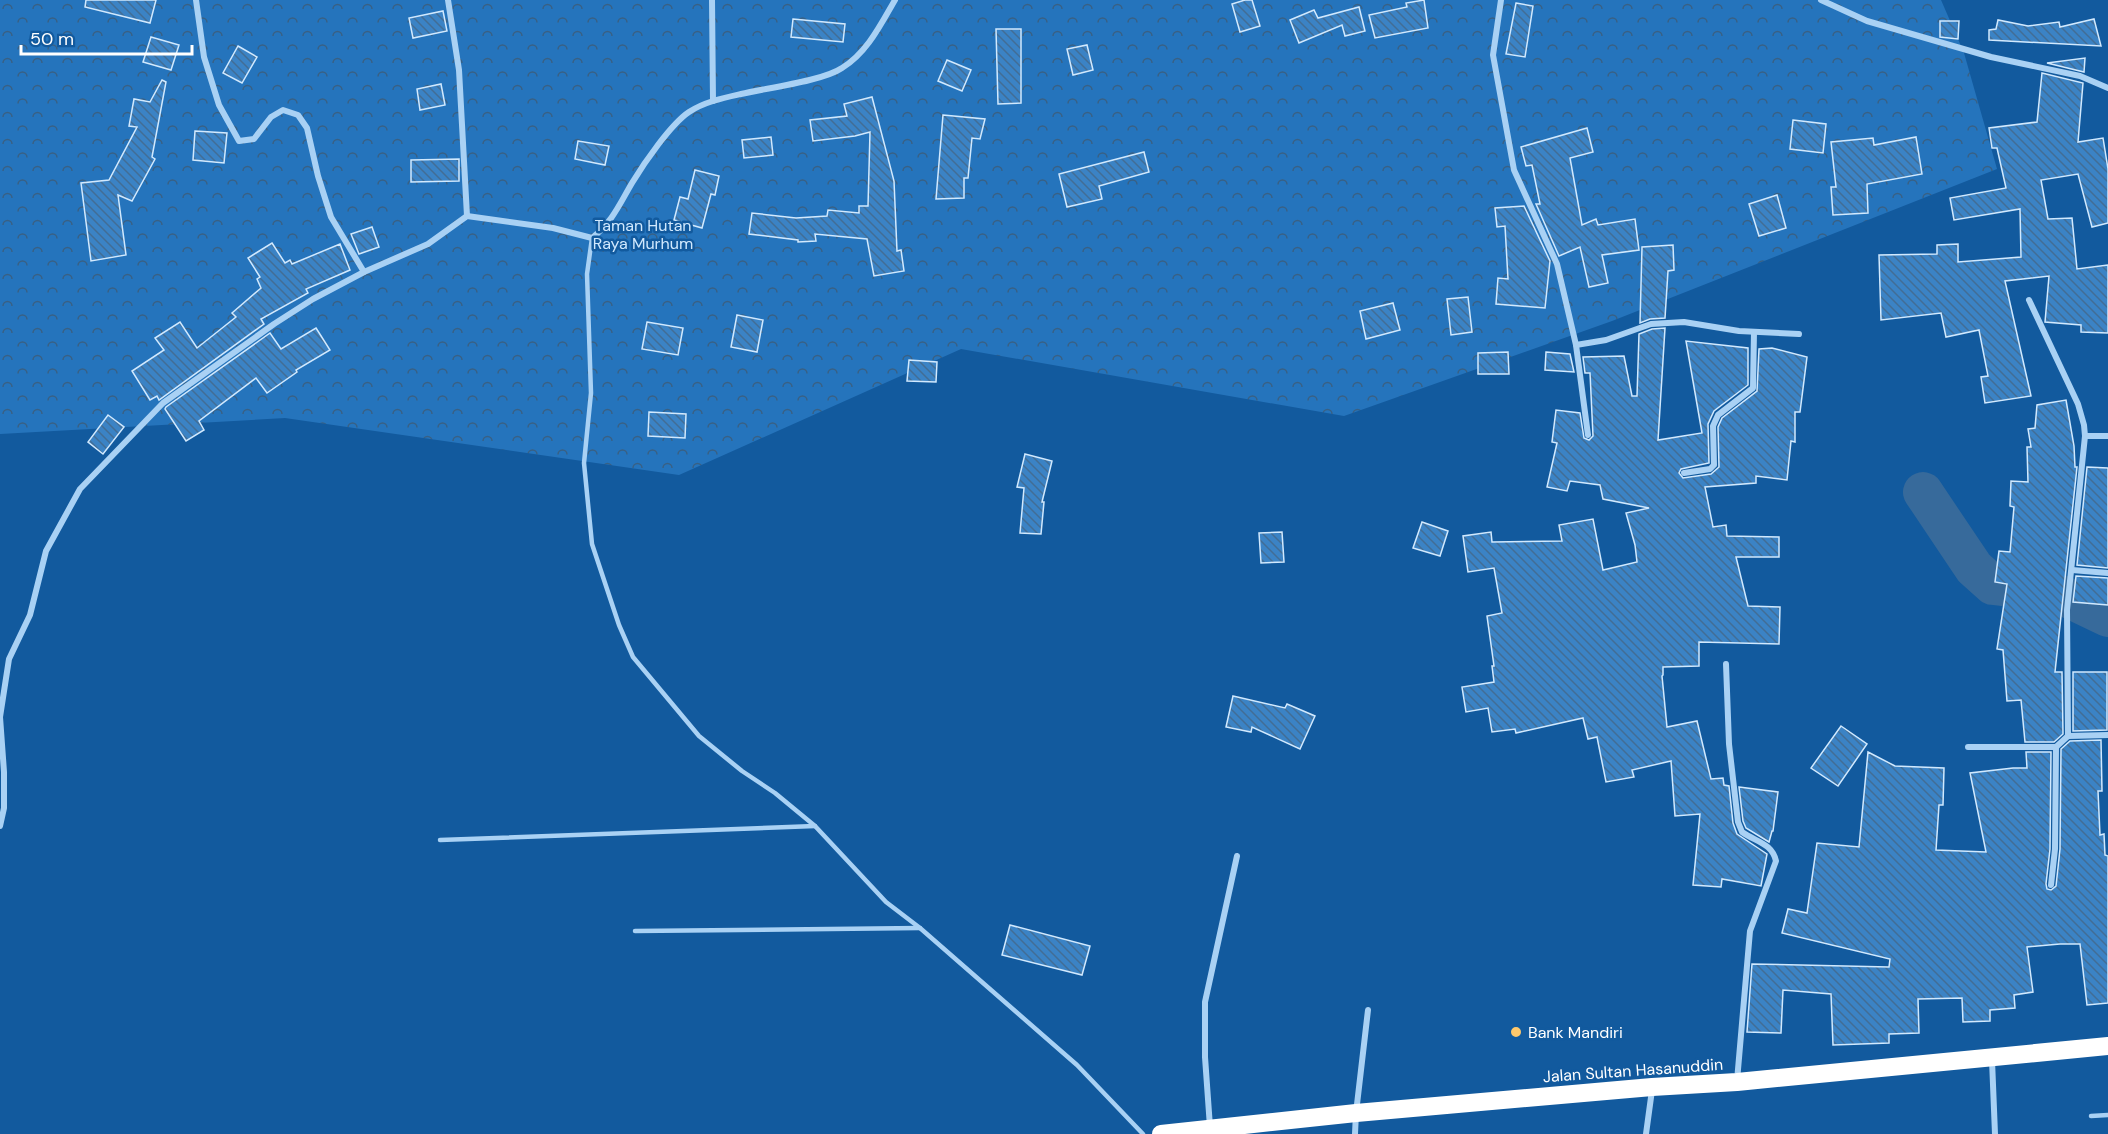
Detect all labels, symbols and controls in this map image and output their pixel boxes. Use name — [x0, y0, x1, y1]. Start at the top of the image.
scale bar — [21, 18, 192, 56]
text: 50 m — [30, 27, 74, 51]
park label: Taman Hutan Raya Murhum — [593, 215, 693, 254]
place label: Bank Mandiri — [1528, 1022, 1623, 1043]
marker: Bank Mandiri — [1509, 1025, 1523, 1039]
street label: Jalan Sultan Hasanuddin — [1542, 1054, 1724, 1087]

